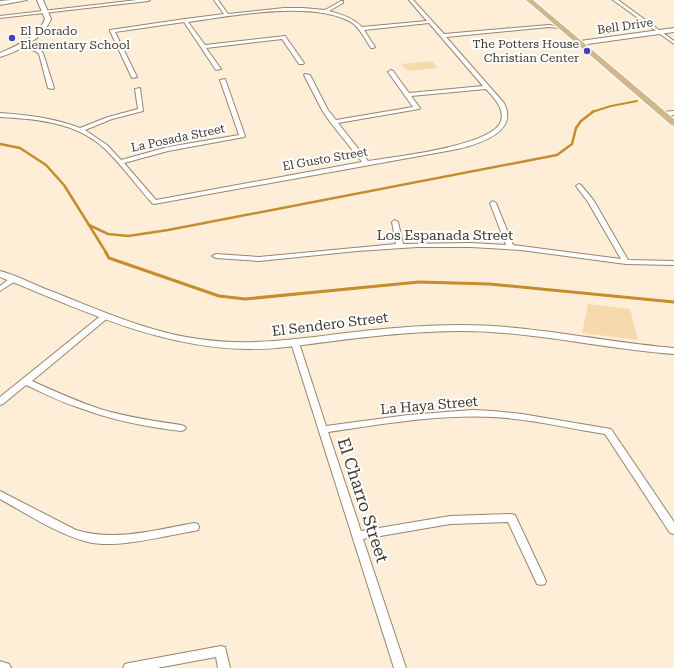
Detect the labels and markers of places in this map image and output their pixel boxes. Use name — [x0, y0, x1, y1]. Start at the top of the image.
place label: El Dorado Elementary School — [20, 24, 130, 52]
marker: El Dorado Elementary School — [7, 33, 17, 43]
place label: The Potters House Christian Center — [473, 37, 579, 65]
marker: The Potters House Christian Center — [582, 46, 592, 56]

